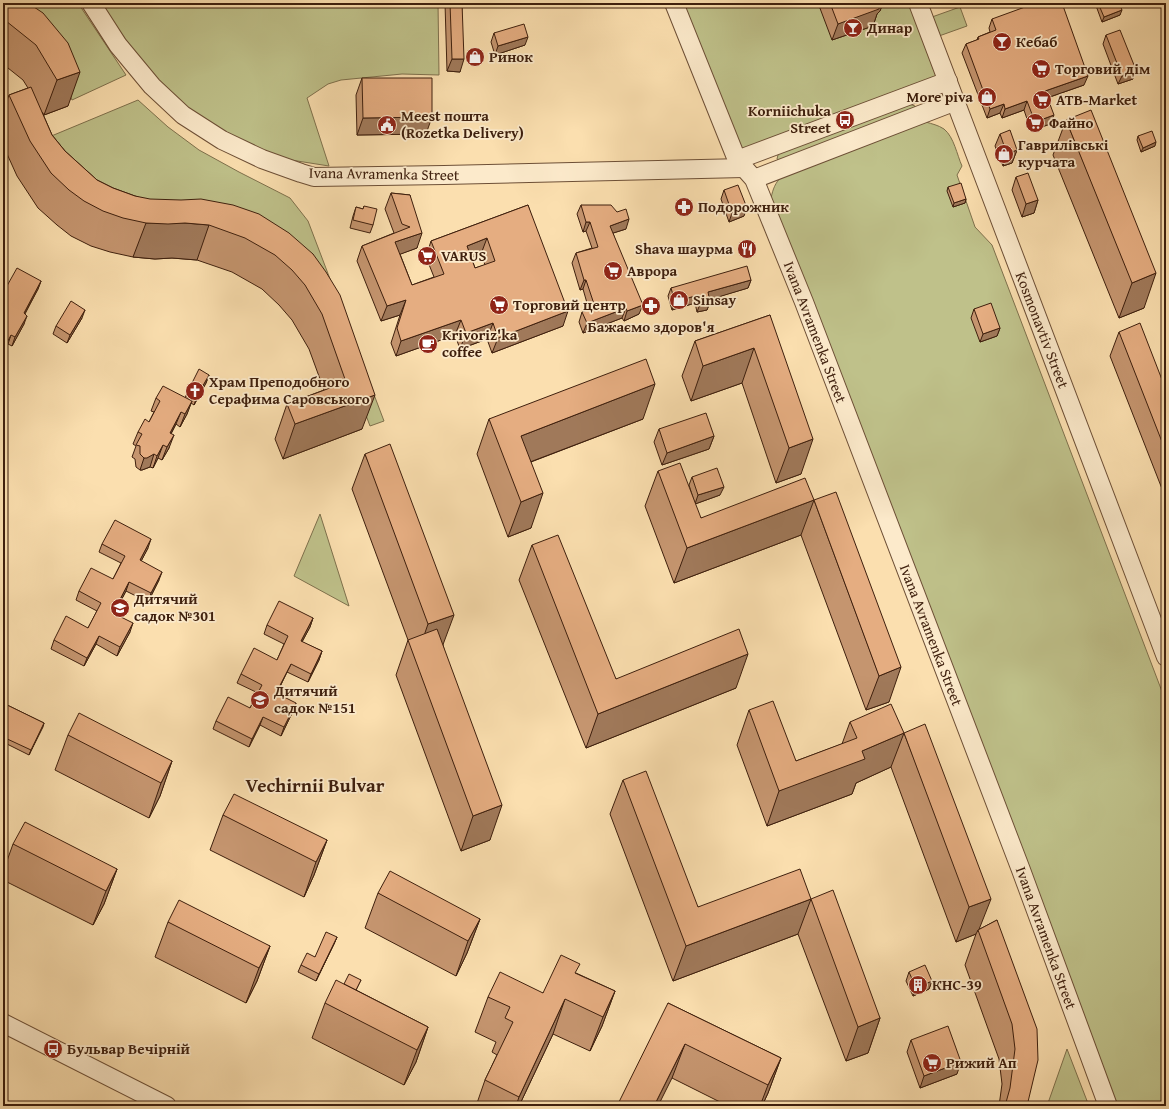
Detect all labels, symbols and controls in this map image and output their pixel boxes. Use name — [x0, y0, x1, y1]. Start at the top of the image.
bar icon: Динар — [842, 17, 864, 39]
place label: Динар — [866, 17, 913, 38]
bar icon: Кебаб — [991, 31, 1013, 53]
place label: Кебаб — [1016, 31, 1057, 52]
shop icon: Ринок — [464, 46, 486, 68]
place label: Ринок — [489, 46, 533, 67]
supermarket icon: Торговий дім — [1030, 58, 1052, 80]
place label: Торговий дім — [1055, 58, 1150, 79]
place label: More piva — [907, 86, 973, 107]
shop icon: More piva — [976, 86, 998, 108]
supermarket icon: ATB-Market — [1031, 89, 1053, 111]
place label: ATB-Market — [1056, 89, 1137, 110]
place label: Korniichuka Street — [748, 100, 831, 138]
place label: Meest пошта (Rozetka Delivery) — [401, 105, 524, 143]
bus stop icon: Korniichuka Street — [834, 109, 856, 131]
supermarket icon: Файно — [1024, 112, 1046, 134]
place label: Файно — [1049, 112, 1094, 133]
public building icon: Meest пошта (Rozetka Delivery) — [376, 114, 398, 136]
place label: Гаврилівські курчата — [1018, 134, 1109, 172]
shop icon: Гаврилівські курчата — [993, 143, 1015, 165]
street label: Ivana Avramenka Street — [309, 162, 460, 185]
pharmacy icon: Подорожник — [673, 196, 695, 218]
place label: Подорожник — [698, 196, 789, 217]
place label: Shava шаурма — [635, 238, 733, 259]
restaurant icon: Shava шаурма — [736, 238, 758, 260]
supermarket icon: VARUS — [416, 245, 438, 267]
place label: VARUS — [441, 245, 487, 266]
street label: Ivana Avramenka Street — [779, 258, 852, 406]
supermarket icon: Аврора — [602, 260, 624, 282]
place label: Аврора — [627, 260, 678, 281]
street label: Kosmonavtiv Street — [1011, 268, 1075, 392]
shop icon: Sinsay — [668, 289, 690, 311]
place label: Sinsay — [693, 289, 737, 310]
supermarket icon: Торговий центр — [488, 294, 510, 316]
place label: Торговий центр — [513, 294, 626, 315]
pharmacy icon: Бажаємо здоров'я — [640, 295, 662, 317]
place label: Бажаємо здоров'я — [588, 316, 714, 337]
place label: Krivoriz'ka coffee — [442, 324, 518, 362]
cafe icon: Krivoriz'ka coffee — [417, 333, 439, 355]
place label: Храм Преподобного Серафима Саровського — [209, 371, 370, 409]
church icon: Храм Преподобного Серафима Саровського — [184, 380, 206, 402]
street label: Ivana Avramenka Street — [895, 561, 968, 709]
place label: Дитячий садок №301 — [133, 588, 216, 626]
school or university icon: Дитячий садок №301 — [109, 597, 131, 619]
place label: Дитячий садок №151 — [273, 680, 356, 718]
school or university icon: Дитячий садок №151 — [249, 689, 271, 711]
district label: Vechirnii Bulvar — [246, 771, 385, 799]
street label: Ivana Avramenka Street — [1011, 864, 1082, 1013]
building icon: КНС-39 — [907, 974, 929, 996]
place label: КНС-39 — [932, 974, 982, 995]
bus stop icon: Бульвар Вечірній — [42, 1038, 64, 1060]
place label: Бульвар Вечірній — [67, 1038, 191, 1059]
supermarket icon: Рижий Ап — [921, 1052, 943, 1074]
place label: Рижий Ап — [946, 1052, 1017, 1073]

